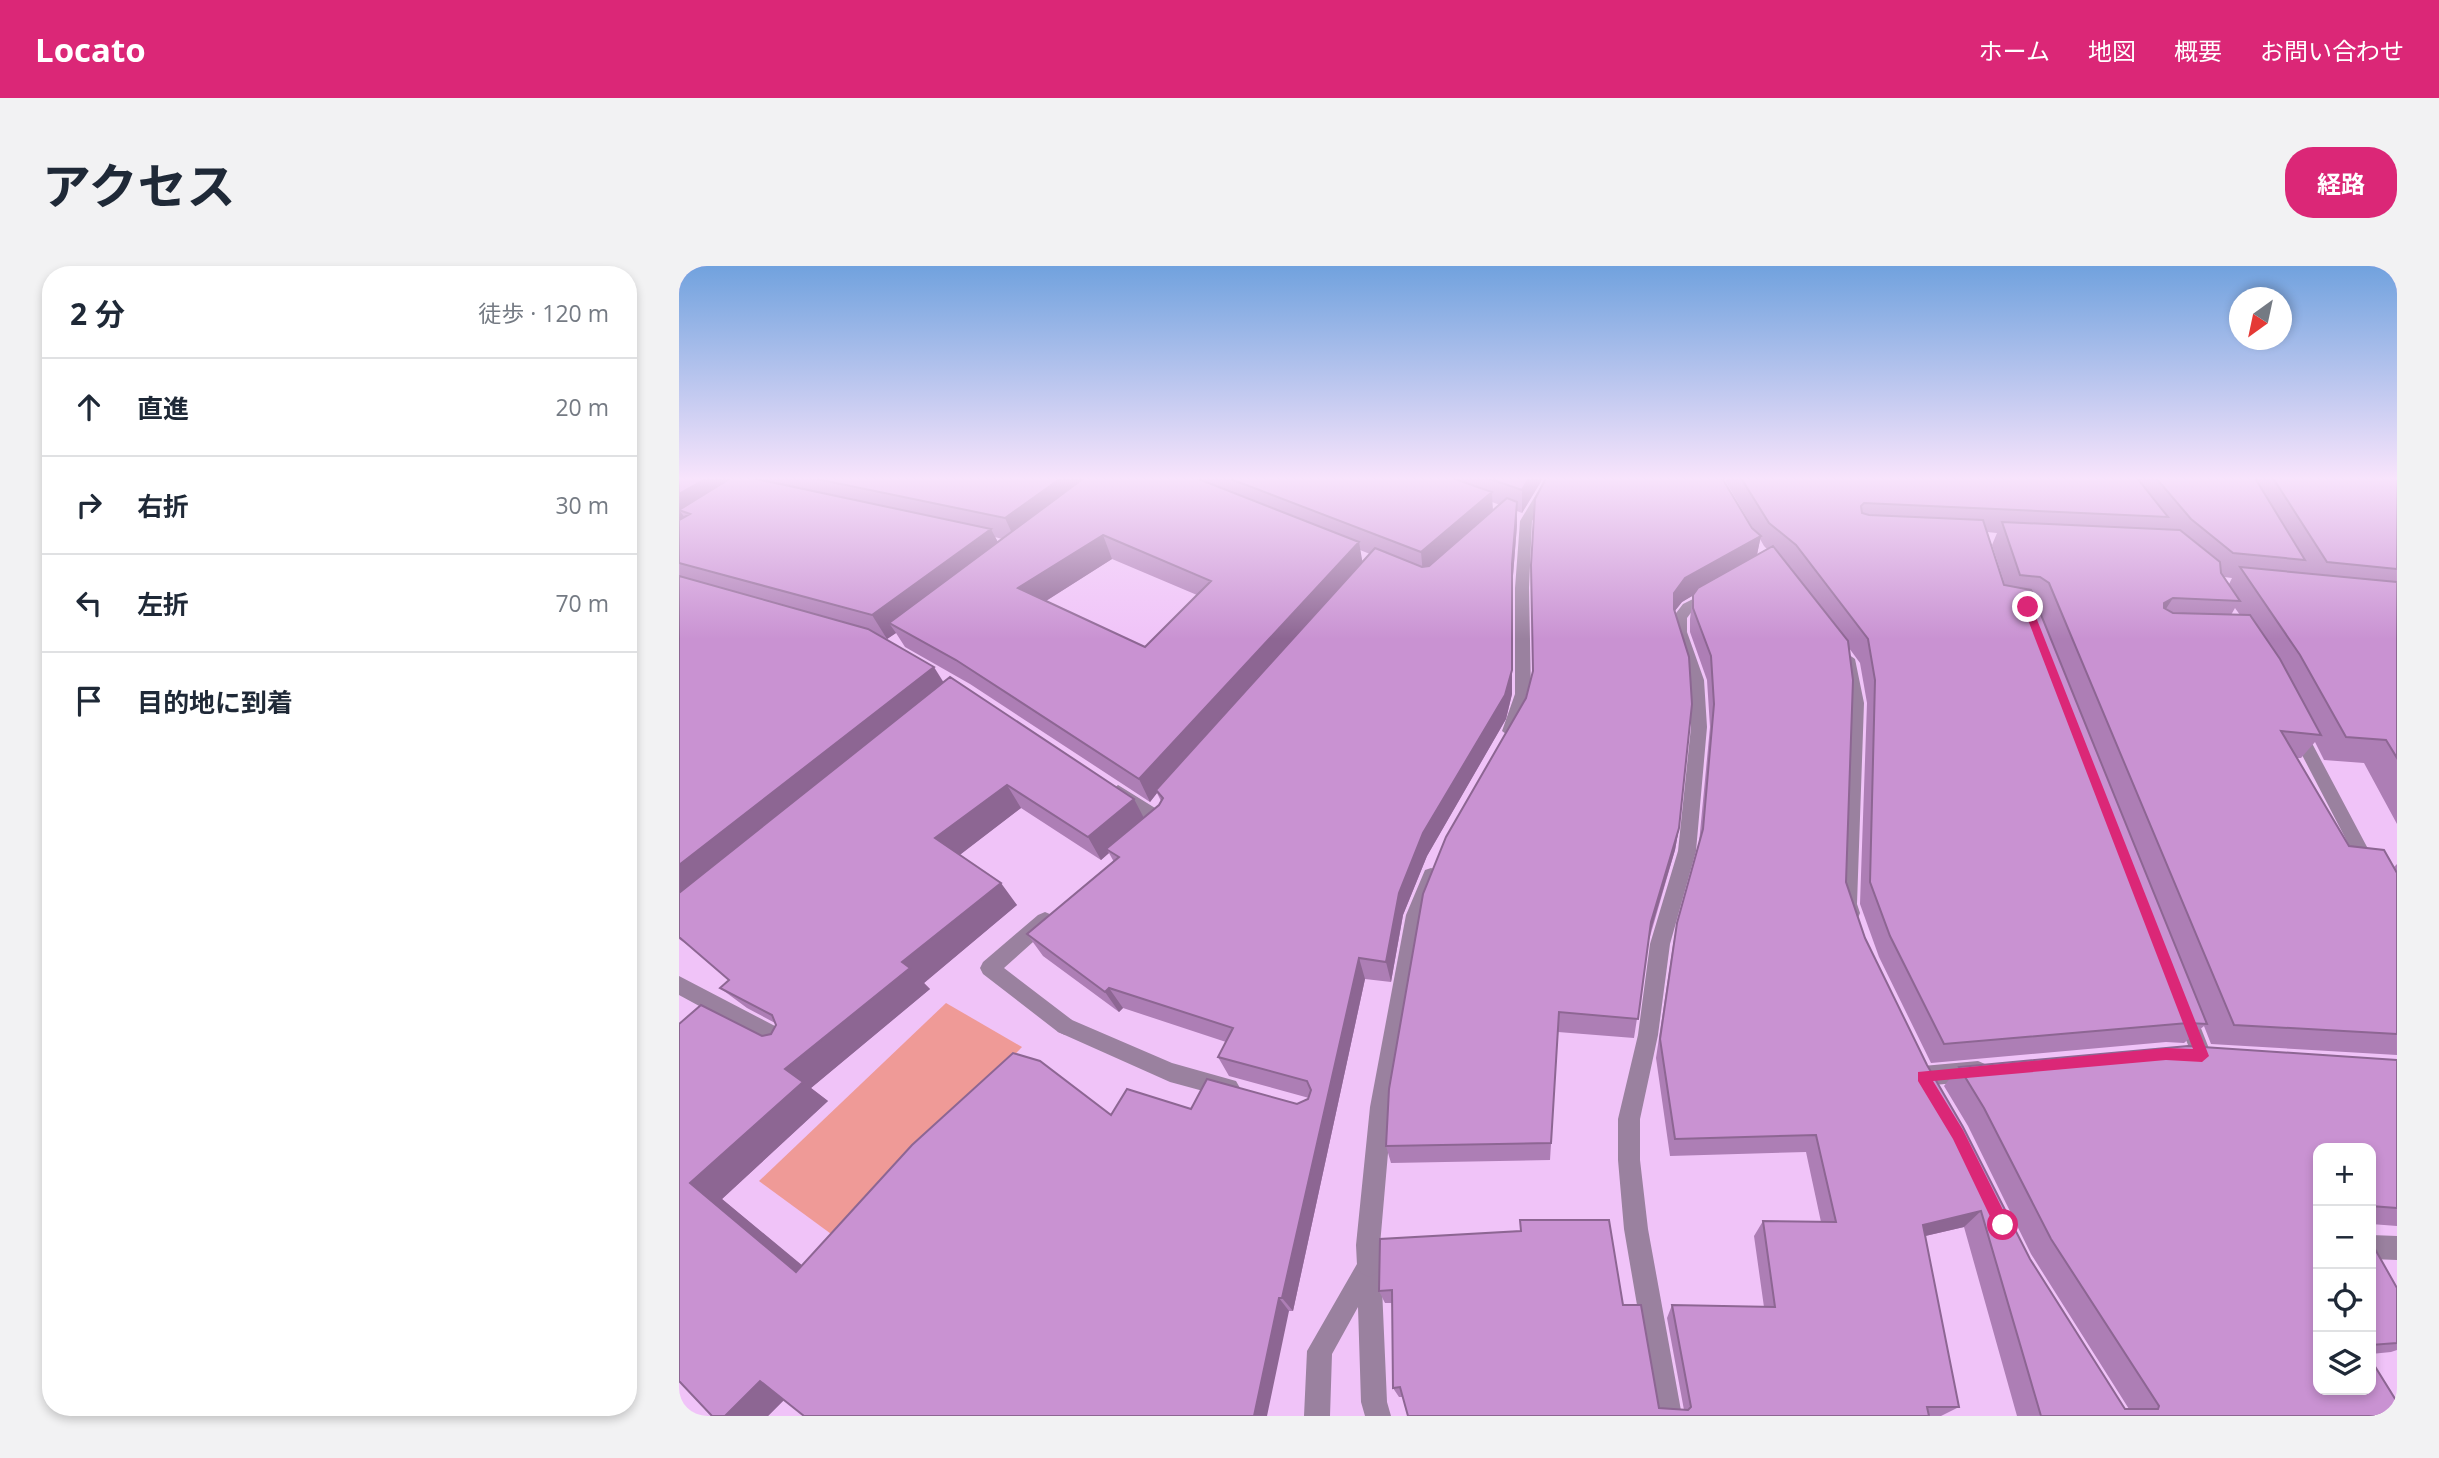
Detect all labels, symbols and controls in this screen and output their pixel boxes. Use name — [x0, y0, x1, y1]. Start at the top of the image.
text: Locato — [35, 27, 146, 72]
text: ホーム — [1979, 34, 2050, 67]
text: 地図 — [2088, 34, 2136, 67]
text: 概要 — [2174, 34, 2222, 67]
text: お問い合わせ — [2260, 34, 2404, 67]
button: 経路 — [2285, 147, 2397, 218]
text: アクセス — [42, 152, 236, 218]
north arrow — [2229, 287, 2292, 350]
text: 2 分 — [70, 293, 125, 334]
text: 徒歩 · 120 m — [478, 297, 609, 329]
icon: ahead — [70, 388, 108, 426]
text: 直進 — [137, 390, 189, 426]
text: 20 m — [555, 391, 609, 423]
icon: right — [70, 486, 108, 524]
text: 右折 — [137, 488, 189, 524]
text: 30 m — [555, 489, 609, 521]
icon: left — [70, 584, 108, 622]
text: 左折 — [137, 586, 189, 622]
text: 70 m — [555, 587, 609, 619]
route end — [2012, 591, 2043, 622]
icon: arrive — [70, 682, 108, 720]
text: 目的地に到着 — [137, 684, 293, 720]
map controls — [2313, 1143, 2376, 1395]
button: + — [2313, 1143, 2376, 1206]
button: − — [2313, 1206, 2376, 1269]
route start — [1987, 1209, 2018, 1240]
button: locate — [2313, 1269, 2376, 1332]
button: layers — [2313, 1332, 2376, 1395]

